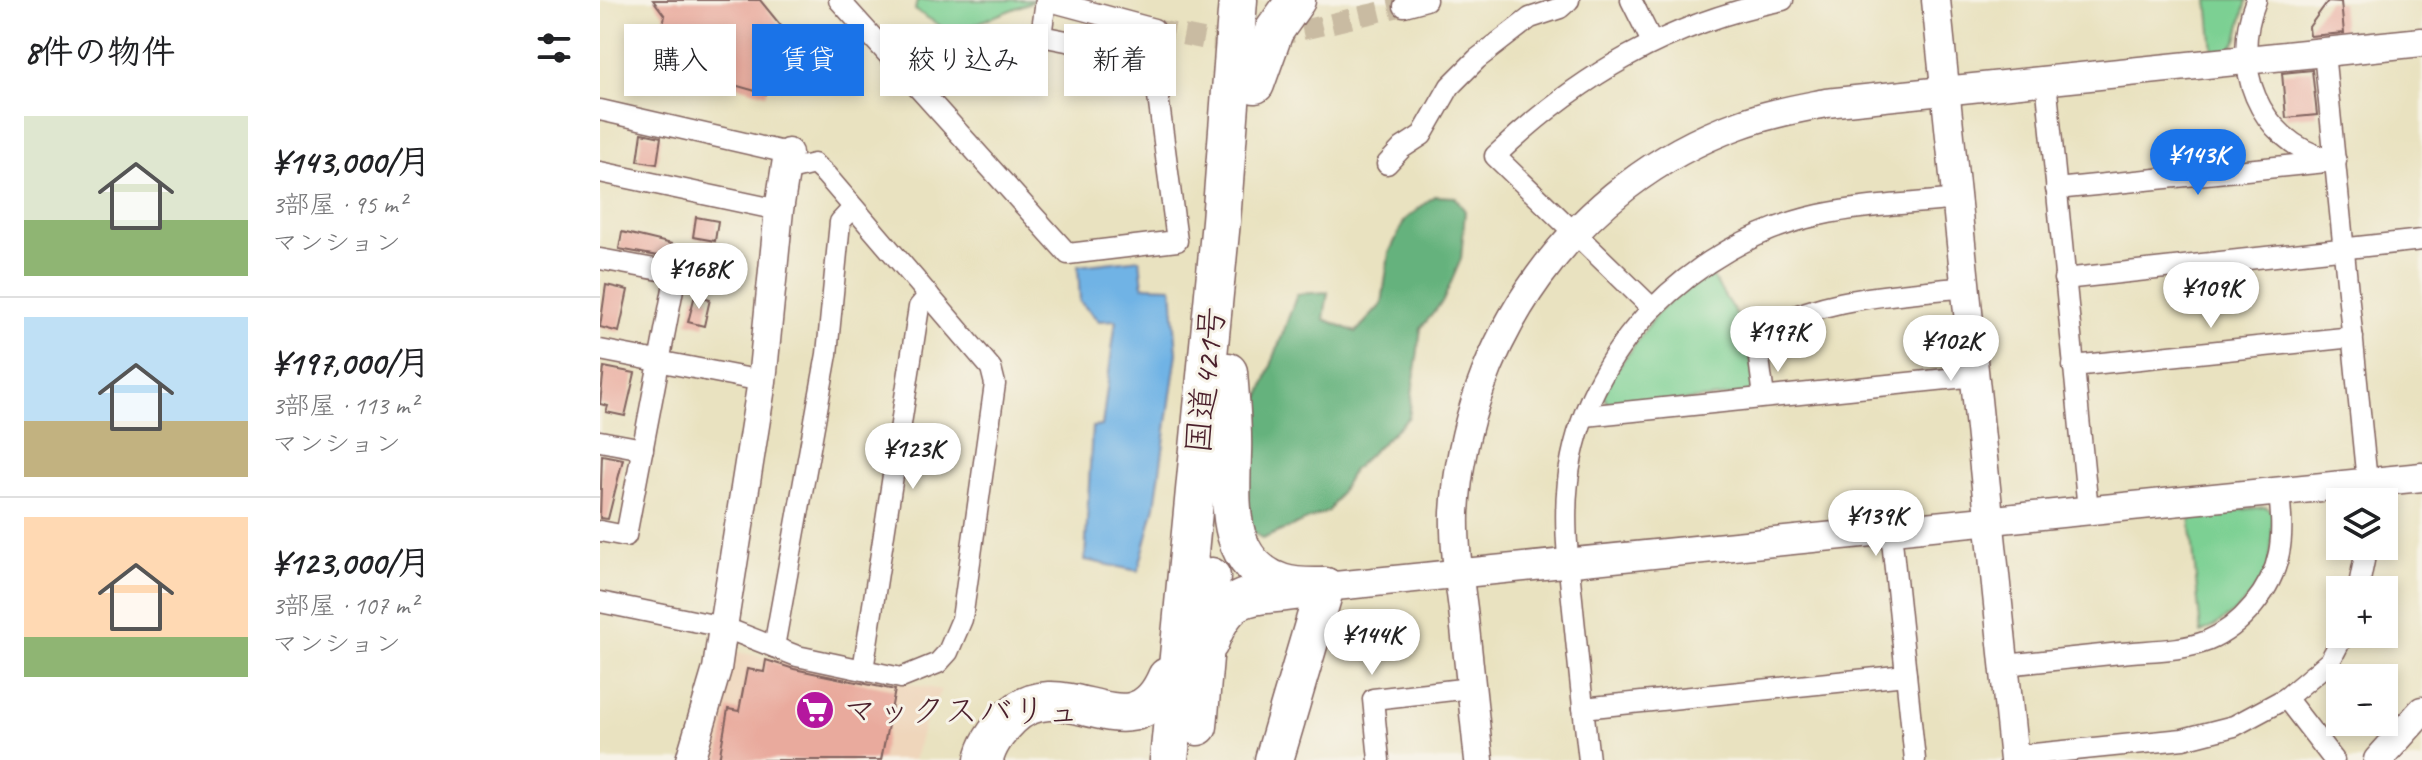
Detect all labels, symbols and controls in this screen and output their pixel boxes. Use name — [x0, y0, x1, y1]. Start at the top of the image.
chip: 購入 — [624, 24, 736, 96]
chip: 賃貸 — [752, 24, 864, 96]
chip: 絞り込み — [880, 24, 1048, 96]
chip: 新着 — [1064, 24, 1176, 96]
icon: filters — [532, 26, 576, 70]
text: 8件の物件 — [24, 30, 175, 73]
pin: ¥143K — [2142, 129, 2254, 197]
text: ¥143K — [2168, 138, 2228, 171]
text: ¥143,000/月 — [272, 140, 431, 183]
icon: home — [88, 148, 184, 244]
text: 3部屋 · 95 m² — [272, 188, 406, 221]
text: マンション — [272, 226, 401, 259]
pin: ¥168K — [643, 243, 755, 311]
text: ¥168K — [669, 252, 729, 285]
pin: ¥109K — [2155, 262, 2267, 330]
text: ¥109K — [2181, 271, 2241, 304]
street label: 国道421号 — [1176, 304, 1234, 456]
pin: ¥197K — [1722, 306, 1834, 374]
text: ¥197K — [1748, 315, 1808, 348]
pin: ¥102K — [1895, 315, 2007, 383]
text: ¥102K — [1921, 324, 1981, 357]
text: ¥197,000/月 — [272, 341, 431, 384]
icon: home — [88, 349, 184, 445]
text: 3部屋 · 113 m² — [272, 389, 417, 422]
pin: ¥123K — [857, 423, 969, 491]
text: マンション — [272, 427, 401, 460]
text: ¥123K — [883, 432, 943, 465]
map controls — [2326, 488, 2398, 736]
button: layers — [2326, 488, 2398, 560]
pin: ¥139K — [1820, 490, 1932, 558]
text: ¥139K — [1846, 499, 1906, 532]
text: ¥123,000/月 — [272, 541, 431, 584]
icon: home — [88, 549, 184, 645]
button: + — [2326, 576, 2398, 648]
text: 3部屋 · 107 m² — [272, 589, 417, 622]
pin: ¥144K — [1316, 609, 1428, 677]
text: ¥144K — [1342, 618, 1402, 651]
text: マンション — [272, 627, 401, 660]
button: − — [2326, 664, 2398, 736]
supermarket icon: マックスバリュ — [794, 689, 836, 731]
place label: マックスバリュ — [843, 689, 1080, 732]

